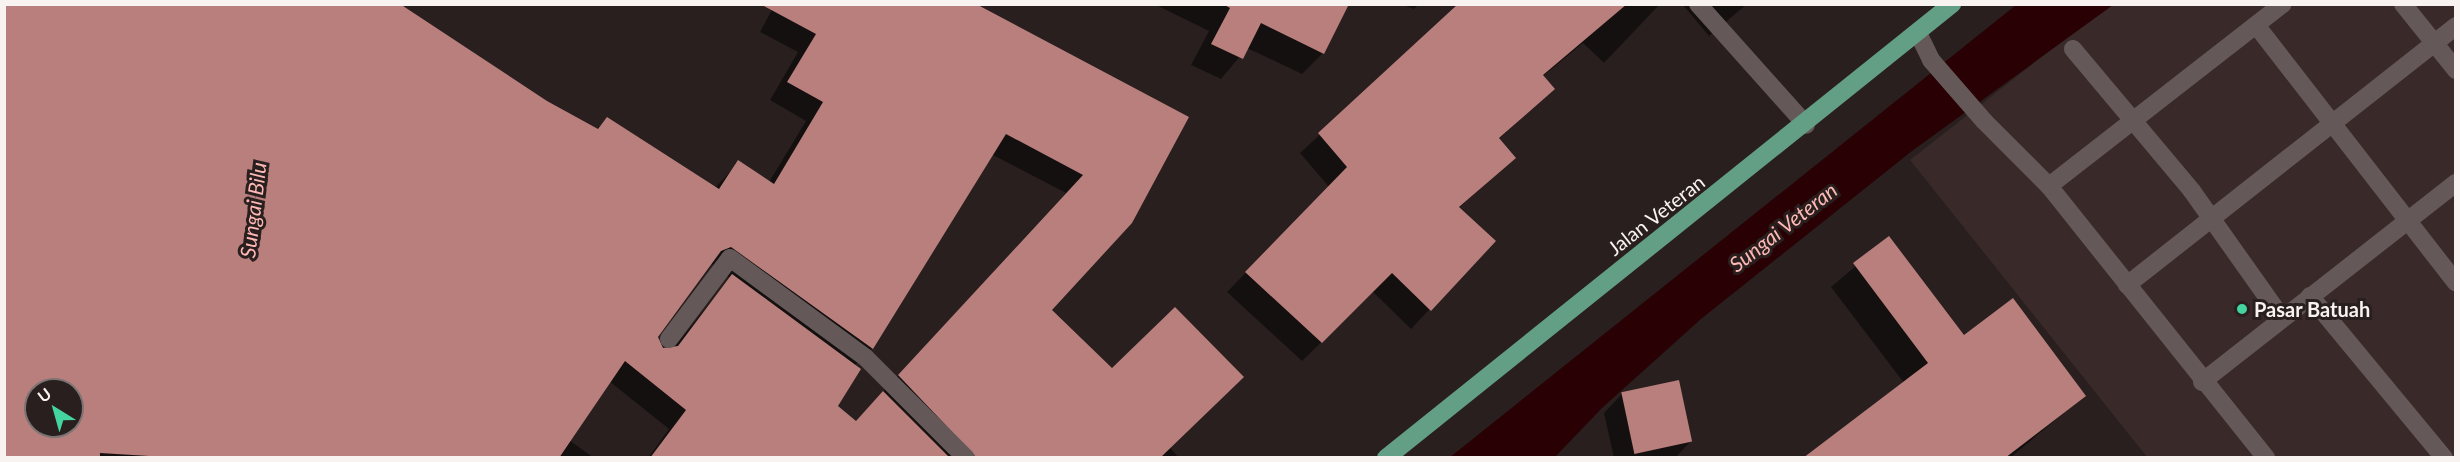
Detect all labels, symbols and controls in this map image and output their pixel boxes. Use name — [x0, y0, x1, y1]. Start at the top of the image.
water label: Sungai Bilu — [235, 161, 271, 259]
street label: Jalan Veteran — [1602, 169, 1710, 261]
water label: Sungai Veteran — [1724, 177, 1842, 277]
place label: Pasar Batuah — [2254, 297, 2371, 321]
marker: Pasar Batuah — [2235, 302, 2249, 316]
north arrow — [24, 378, 84, 438]
text: U — [34, 384, 55, 406]

